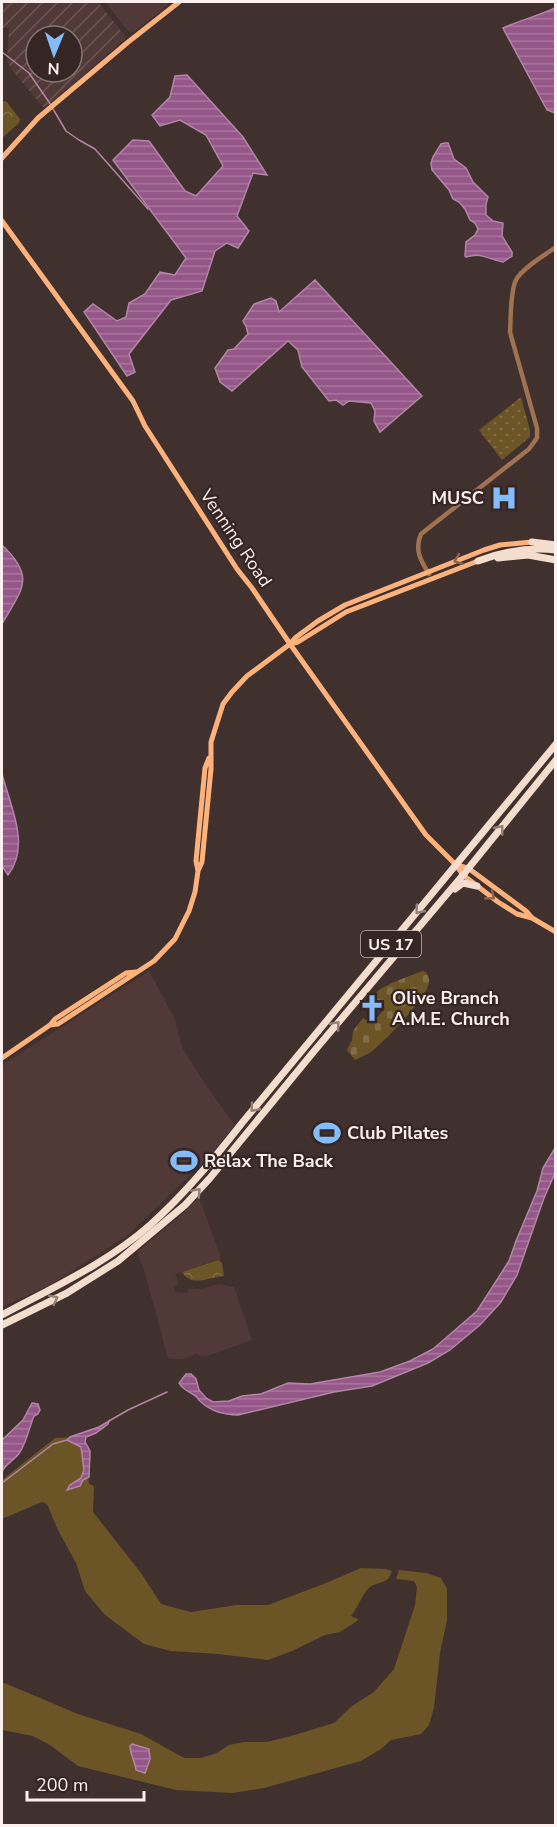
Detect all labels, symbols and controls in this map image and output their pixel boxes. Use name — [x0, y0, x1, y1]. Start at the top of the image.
north arrow — [24, 24, 84, 84]
text: N — [47, 57, 60, 79]
hospital icon: MUSC — [489, 483, 519, 513]
street label: Venning Road — [194, 484, 277, 591]
place label: MUSC — [432, 486, 484, 510]
one-way arrow — [453, 553, 464, 566]
one-way arrow — [493, 824, 504, 835]
one-way arrow — [484, 889, 495, 900]
one-way arrow — [415, 903, 426, 914]
road number: US 17 — [361, 931, 421, 957]
place label: Olive Branch A.M.E. Church — [392, 986, 510, 1031]
church icon: Olive Branch A.M.E. Church — [357, 993, 387, 1023]
one-way arrow — [329, 1021, 340, 1032]
one-way arrow — [251, 1101, 262, 1112]
sports icon: Club Pilates — [312, 1118, 342, 1148]
place label: Club Pilates — [347, 1121, 449, 1145]
sports icon: Relax The Back — [169, 1146, 199, 1176]
place label: Relax The Back — [204, 1149, 333, 1173]
one-way arrow — [190, 1188, 201, 1199]
one-way arrow — [48, 1295, 59, 1307]
scale bar — [27, 1764, 144, 1802]
text: 200 m — [36, 1773, 88, 1797]

